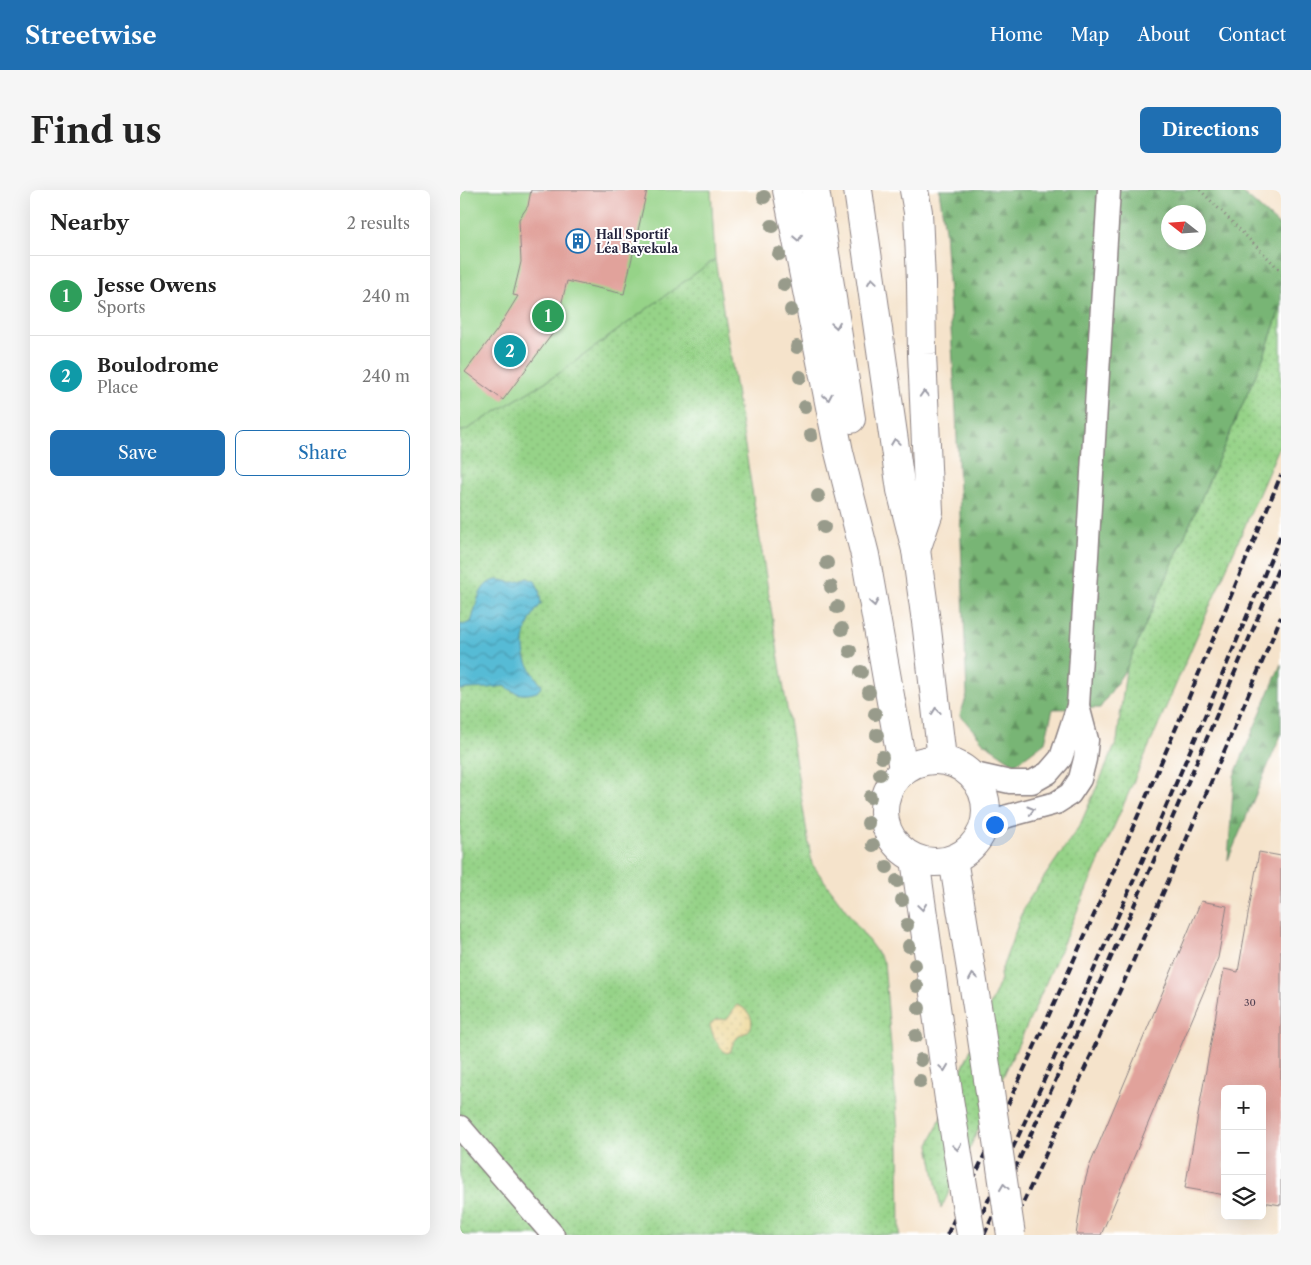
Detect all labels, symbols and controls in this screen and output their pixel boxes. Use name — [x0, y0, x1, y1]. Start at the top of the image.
text: Streetwise — [25, 21, 157, 50]
text: Home — [990, 24, 1043, 46]
text: Map — [1071, 24, 1109, 46]
text: About — [1137, 24, 1190, 46]
text: Contact — [1218, 24, 1286, 46]
button: Directions — [1140, 107, 1281, 153]
text: Find us — [30, 109, 162, 152]
north arrow — [1161, 205, 1206, 250]
text: Nearby — [50, 210, 129, 235]
text: 2 results — [347, 213, 410, 233]
place label: Hall Sportif Léa Bayekula — [596, 227, 679, 256]
building icon: Hall Sportif Léa Bayekula — [565, 228, 591, 254]
one-way arrow — [792, 233, 802, 242]
text: Jesse Owens — [97, 274, 217, 297]
one-way arrow — [867, 277, 878, 285]
text: 1 — [62, 286, 70, 306]
text: 240 m — [362, 286, 410, 306]
text: Sports — [97, 297, 146, 317]
pin: 1 — [532, 297, 564, 335]
one-way arrow — [830, 321, 841, 329]
pin: 2 — [494, 332, 526, 370]
text: Boulodrome — [97, 354, 219, 377]
text: 2 — [61, 366, 71, 386]
text: 240 m — [362, 366, 410, 386]
text: Place — [97, 377, 138, 397]
one-way arrow — [919, 389, 929, 397]
one-way arrow — [823, 393, 833, 402]
button: Save — [50, 430, 225, 476]
button: Share — [235, 430, 410, 476]
one-way arrow — [890, 438, 900, 447]
one-way arrow — [868, 599, 878, 607]
one-way arrow — [931, 706, 942, 714]
one-way arrow — [1027, 805, 1036, 816]
your location — [982, 812, 1008, 838]
one-way arrow — [916, 902, 926, 911]
one-way arrow — [968, 972, 978, 981]
house number: 30 — [1244, 996, 1256, 1009]
one-way arrow — [939, 1063, 949, 1072]
map controls — [1221, 1085, 1266, 1220]
button: + — [1221, 1085, 1266, 1130]
button: − — [1221, 1130, 1266, 1175]
one-way arrow — [951, 1143, 961, 1152]
button: layers — [1221, 1175, 1266, 1220]
one-way arrow — [999, 1182, 1010, 1190]

